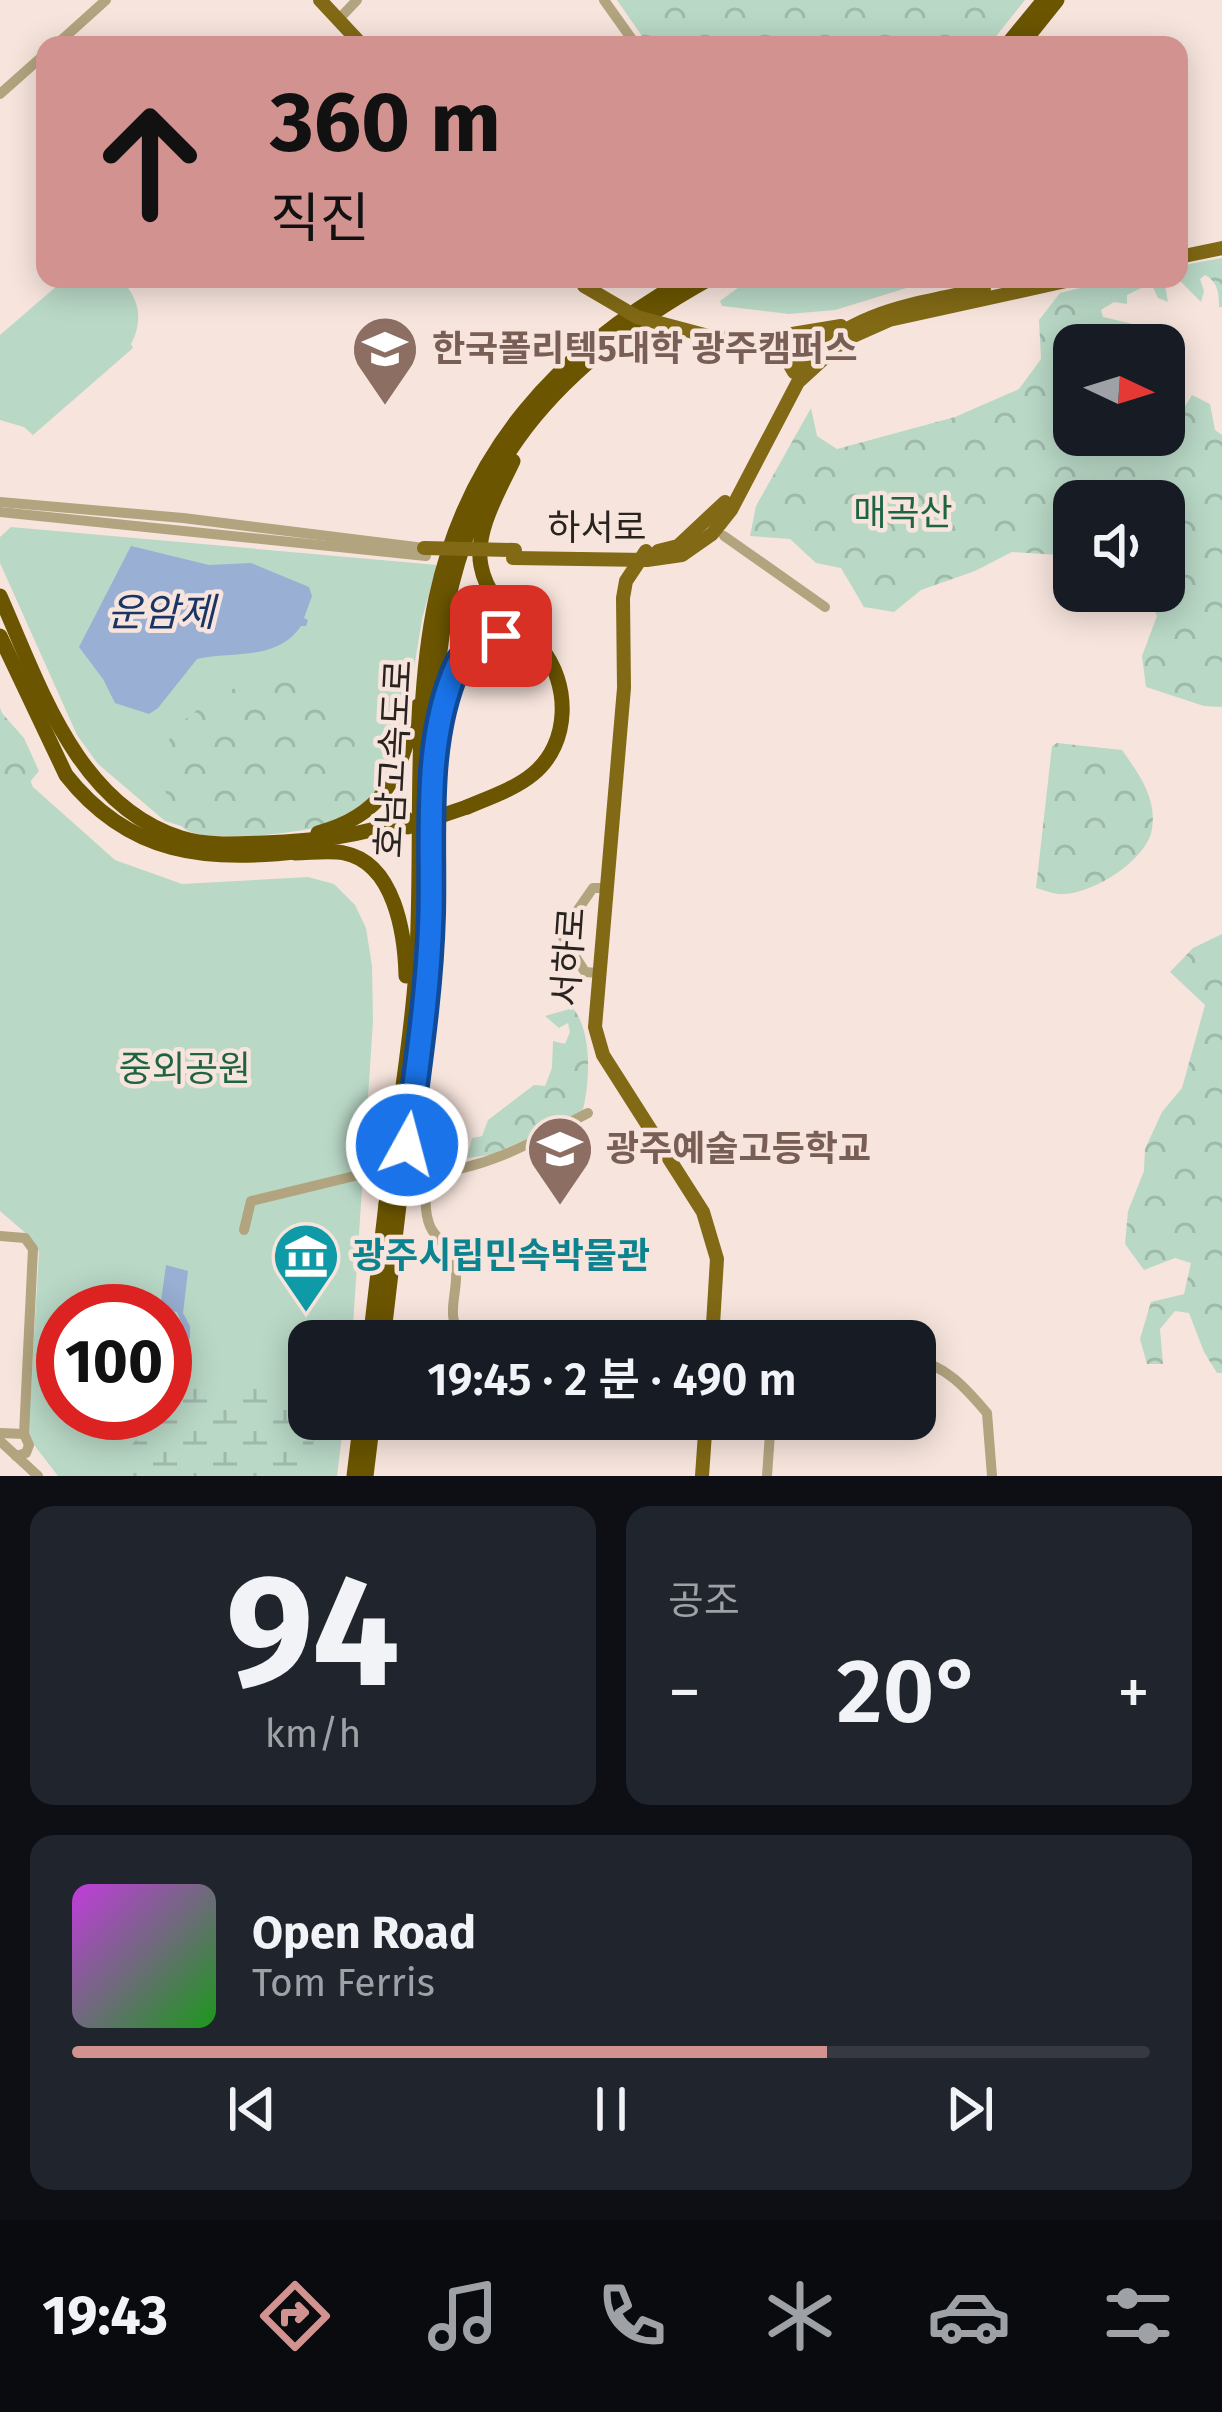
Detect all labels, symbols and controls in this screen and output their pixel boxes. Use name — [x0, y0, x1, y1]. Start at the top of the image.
text: 360 m — [270, 72, 501, 173]
icon: ahead — [72, 84, 228, 240]
text: 직진 — [270, 187, 369, 251]
school or university icon: 한국폴리텍5대학 광주캠퍼스 — [350, 314, 420, 408]
north arrow — [1053, 324, 1185, 456]
map controls — [1053, 324, 1185, 612]
place label: 한국폴리텍5대학 광주캠퍼스 — [432, 327, 857, 371]
button: sound — [1053, 480, 1185, 612]
park label: 매곡산 — [853, 491, 953, 535]
street label: 하서로 — [547, 506, 647, 550]
pin — [450, 585, 552, 687]
water label: 운암제 — [107, 590, 219, 636]
icon: arrive — [468, 603, 534, 669]
street label: 호남고속도로 — [367, 659, 421, 859]
street label: 서하로 — [544, 906, 594, 1008]
park label: 중외공원 — [119, 1047, 251, 1091]
position arrow — [344, 1082, 470, 1208]
school or university icon: 광주예술고등학교 — [525, 1114, 595, 1208]
place label: 광주예술고등학교 — [606, 1127, 871, 1171]
museum icon: 광주시립민속박물관 — [271, 1221, 341, 1315]
place label: 광주시립민속박물관 — [352, 1234, 650, 1278]
speed limit sign: 100 — [36, 1284, 192, 1440]
text: 19:45 · 2 분 · 490 m — [427, 1353, 797, 1407]
text: 94 — [226, 1539, 400, 1726]
text: 공조 — [668, 1578, 740, 1624]
text: 20° — [836, 1638, 982, 1746]
text: − — [668, 1653, 701, 1732]
text: + — [1117, 1653, 1150, 1732]
text: km/h — [265, 1711, 361, 1757]
text: Open Road — [252, 1906, 476, 1960]
text: Tom Ferris — [252, 1960, 435, 2006]
icon: previous — [219, 2076, 285, 2142]
icon: pause — [578, 2076, 644, 2142]
icon: next — [937, 2076, 1003, 2142]
icon: directions — [253, 2274, 337, 2358]
icon: music — [421, 2274, 505, 2358]
icon: phone — [590, 2274, 674, 2358]
icon: climate — [758, 2274, 842, 2358]
icon: car — [927, 2274, 1011, 2358]
icon: filters — [1096, 2274, 1180, 2358]
text: 19:43 — [42, 2284, 168, 2348]

